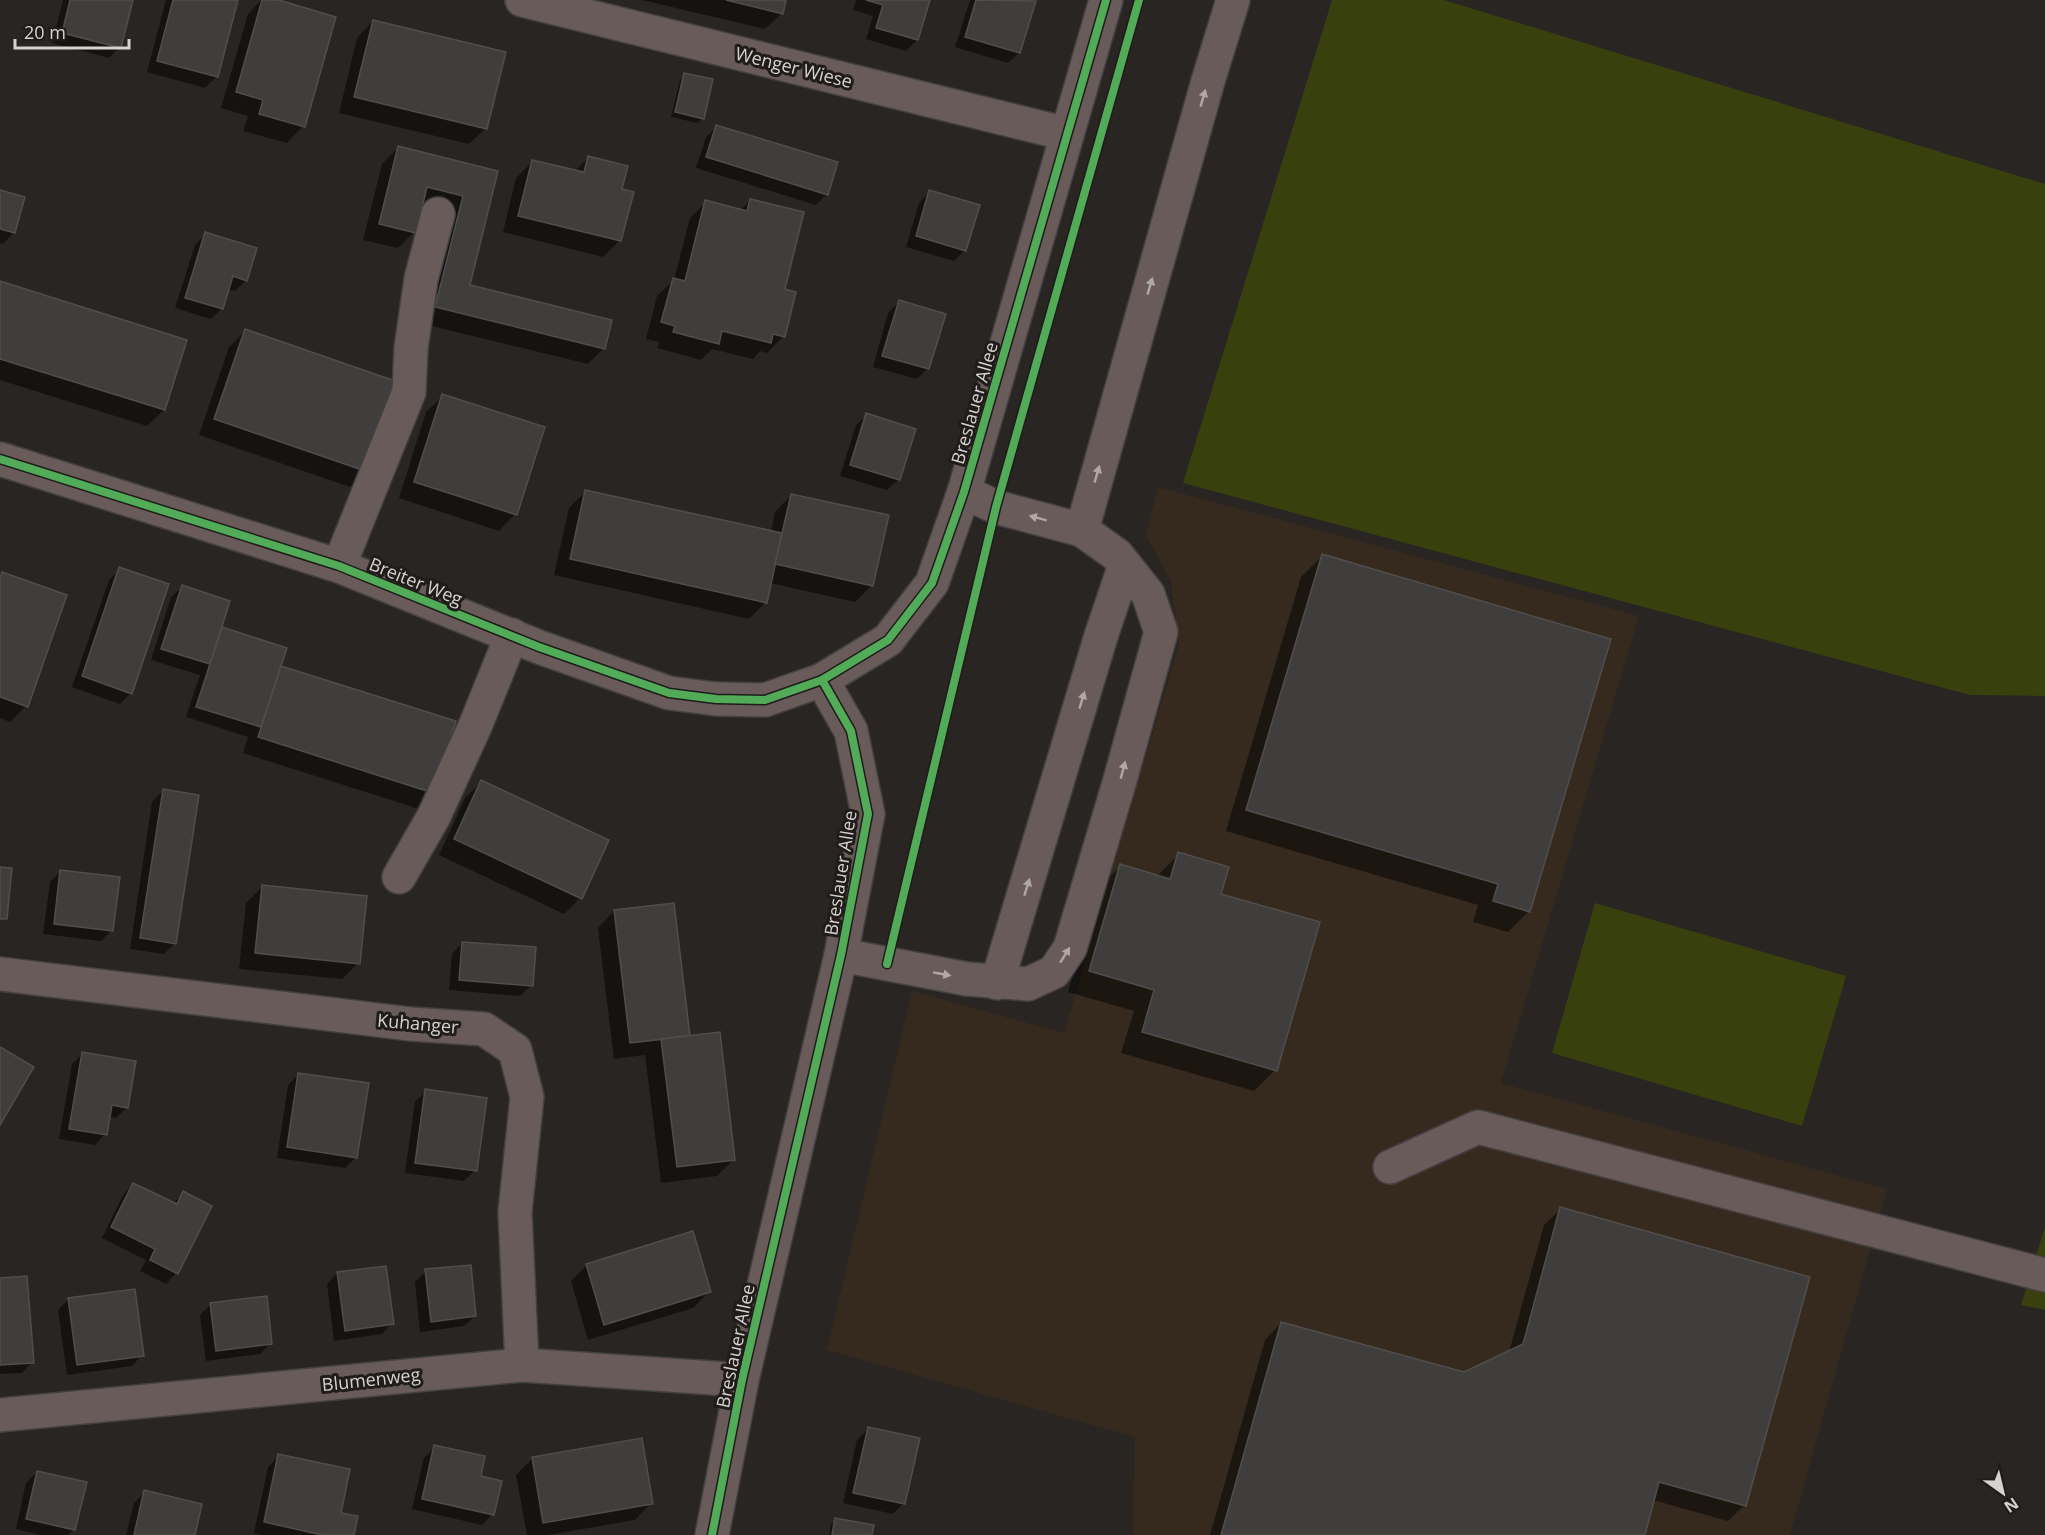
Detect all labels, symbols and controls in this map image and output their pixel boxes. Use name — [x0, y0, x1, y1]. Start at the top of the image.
scale bar — [15, 12, 129, 50]
text: 20 m — [24, 20, 66, 44]
street label: Wenger Wiese — [733, 41, 855, 93]
one-way arrow — [1199, 89, 1208, 107]
one-way arrow — [1146, 277, 1155, 295]
street label: Breslauer Allee — [945, 339, 1003, 467]
one-way arrow — [1093, 464, 1103, 483]
one-way arrow — [1029, 513, 1047, 522]
street label: Breiter Weg — [366, 551, 466, 611]
one-way arrow — [1078, 691, 1087, 709]
one-way arrow — [1118, 760, 1128, 779]
street label: Breslauer Allee — [818, 809, 862, 937]
one-way arrow — [1023, 878, 1032, 896]
one-way arrow — [1059, 947, 1070, 963]
one-way arrow — [933, 970, 952, 979]
street label: Kuhanger — [376, 1007, 460, 1039]
street label: Breslauer Allee — [710, 1282, 760, 1410]
street label: Blumenweg — [321, 1362, 422, 1396]
north arrow — [1973, 1463, 2033, 1523]
text: N — [2000, 1493, 2023, 1518]

